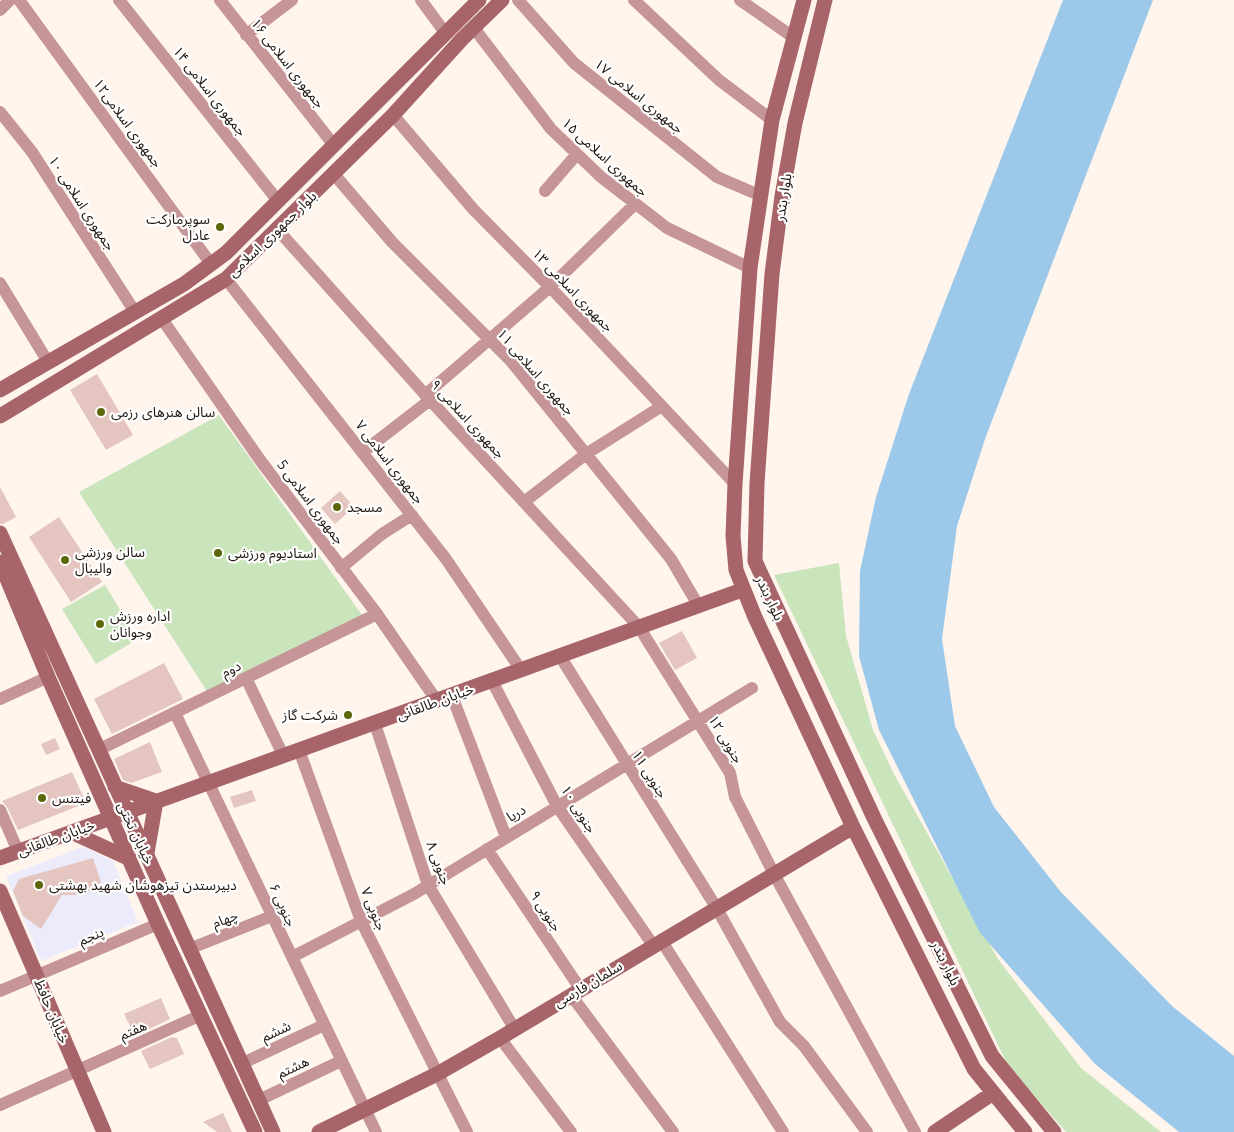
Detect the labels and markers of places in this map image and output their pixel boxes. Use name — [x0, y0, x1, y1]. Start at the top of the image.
place label: سوپرمارکت عادل — [146, 209, 210, 244]
marker: سوپرمارکت عادل — [214, 221, 226, 233]
place label: سالن هنرهای رزمی — [111, 402, 215, 421]
marker: سالن هنرهای رزمی — [95, 406, 107, 418]
place label: مسجد — [347, 497, 383, 516]
marker: مسجد — [331, 501, 343, 513]
place label: سالن ورزشی والیبال — [75, 542, 145, 577]
place label: استادیوم ورزشی — [228, 543, 317, 564]
marker: استادیوم ورزشی — [212, 547, 224, 559]
marker: سالن ورزشی والیبال — [59, 554, 71, 566]
place label: اداره ورزش وجوانان — [110, 606, 170, 641]
marker: اداره ورزش وجوانان — [94, 618, 106, 630]
place label: شرکت گاز — [281, 705, 338, 724]
marker: شرکت گاز — [342, 709, 354, 721]
place label: فیتنس — [52, 788, 91, 807]
marker: فیتنس — [36, 792, 48, 804]
place label: دبیرستدن تیزهوشان شهید بهشتی — [49, 875, 237, 894]
marker: دبیرستدن تیزهوشان شهید بهشتی — [33, 879, 45, 891]

